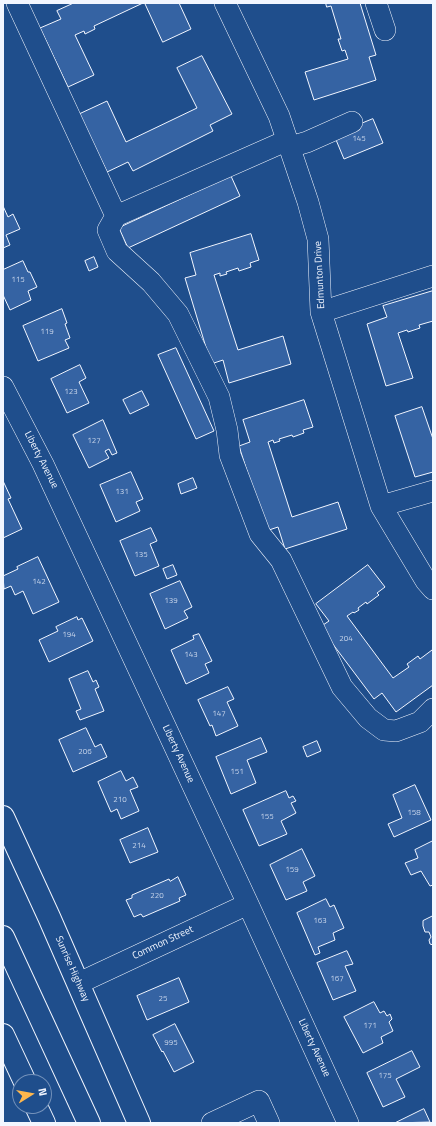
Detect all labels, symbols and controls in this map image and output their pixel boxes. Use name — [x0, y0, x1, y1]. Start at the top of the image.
house number: 145 — [352, 134, 366, 144]
street label: Edmunton Drive — [312, 241, 328, 309]
house number: 115 — [11, 275, 25, 285]
house number: 119 — [40, 327, 54, 337]
house number: 123 — [64, 387, 78, 397]
street label: Liberty Avenue — [21, 429, 61, 491]
house number: 127 — [87, 436, 101, 446]
house number: 131 — [115, 487, 129, 497]
house number: 135 — [134, 550, 148, 560]
house number: 142 — [32, 577, 46, 587]
house number: 139 — [164, 596, 178, 606]
house number: 194 — [62, 630, 76, 640]
house number: 204 — [339, 634, 353, 644]
house number: 143 — [184, 650, 198, 660]
house number: 147 — [212, 709, 226, 719]
street label: Liberty Avenue — [159, 723, 197, 785]
house number: 206 — [78, 747, 92, 757]
house number: 151 — [230, 767, 244, 777]
house number: 210 — [113, 795, 127, 805]
house number: 158 — [407, 808, 421, 818]
house number: 155 — [260, 812, 274, 822]
house number: 214 — [132, 841, 146, 851]
house number: 159 — [285, 865, 299, 875]
house number: 220 — [150, 891, 164, 901]
house number: 163 — [313, 916, 327, 926]
street label: Common Street — [131, 924, 195, 962]
street label: Sunrise Highway — [52, 934, 92, 1004]
house number: 167 — [330, 974, 344, 984]
house number: 25 — [159, 994, 167, 1004]
street label: Liberty Avenue — [295, 1017, 333, 1079]
house number: 171 — [363, 1021, 377, 1031]
house number: 995 — [164, 1038, 178, 1048]
house number: 175 — [378, 1071, 392, 1081]
north arrow — [12, 1074, 52, 1114]
text: N — [34, 1087, 51, 1097]

